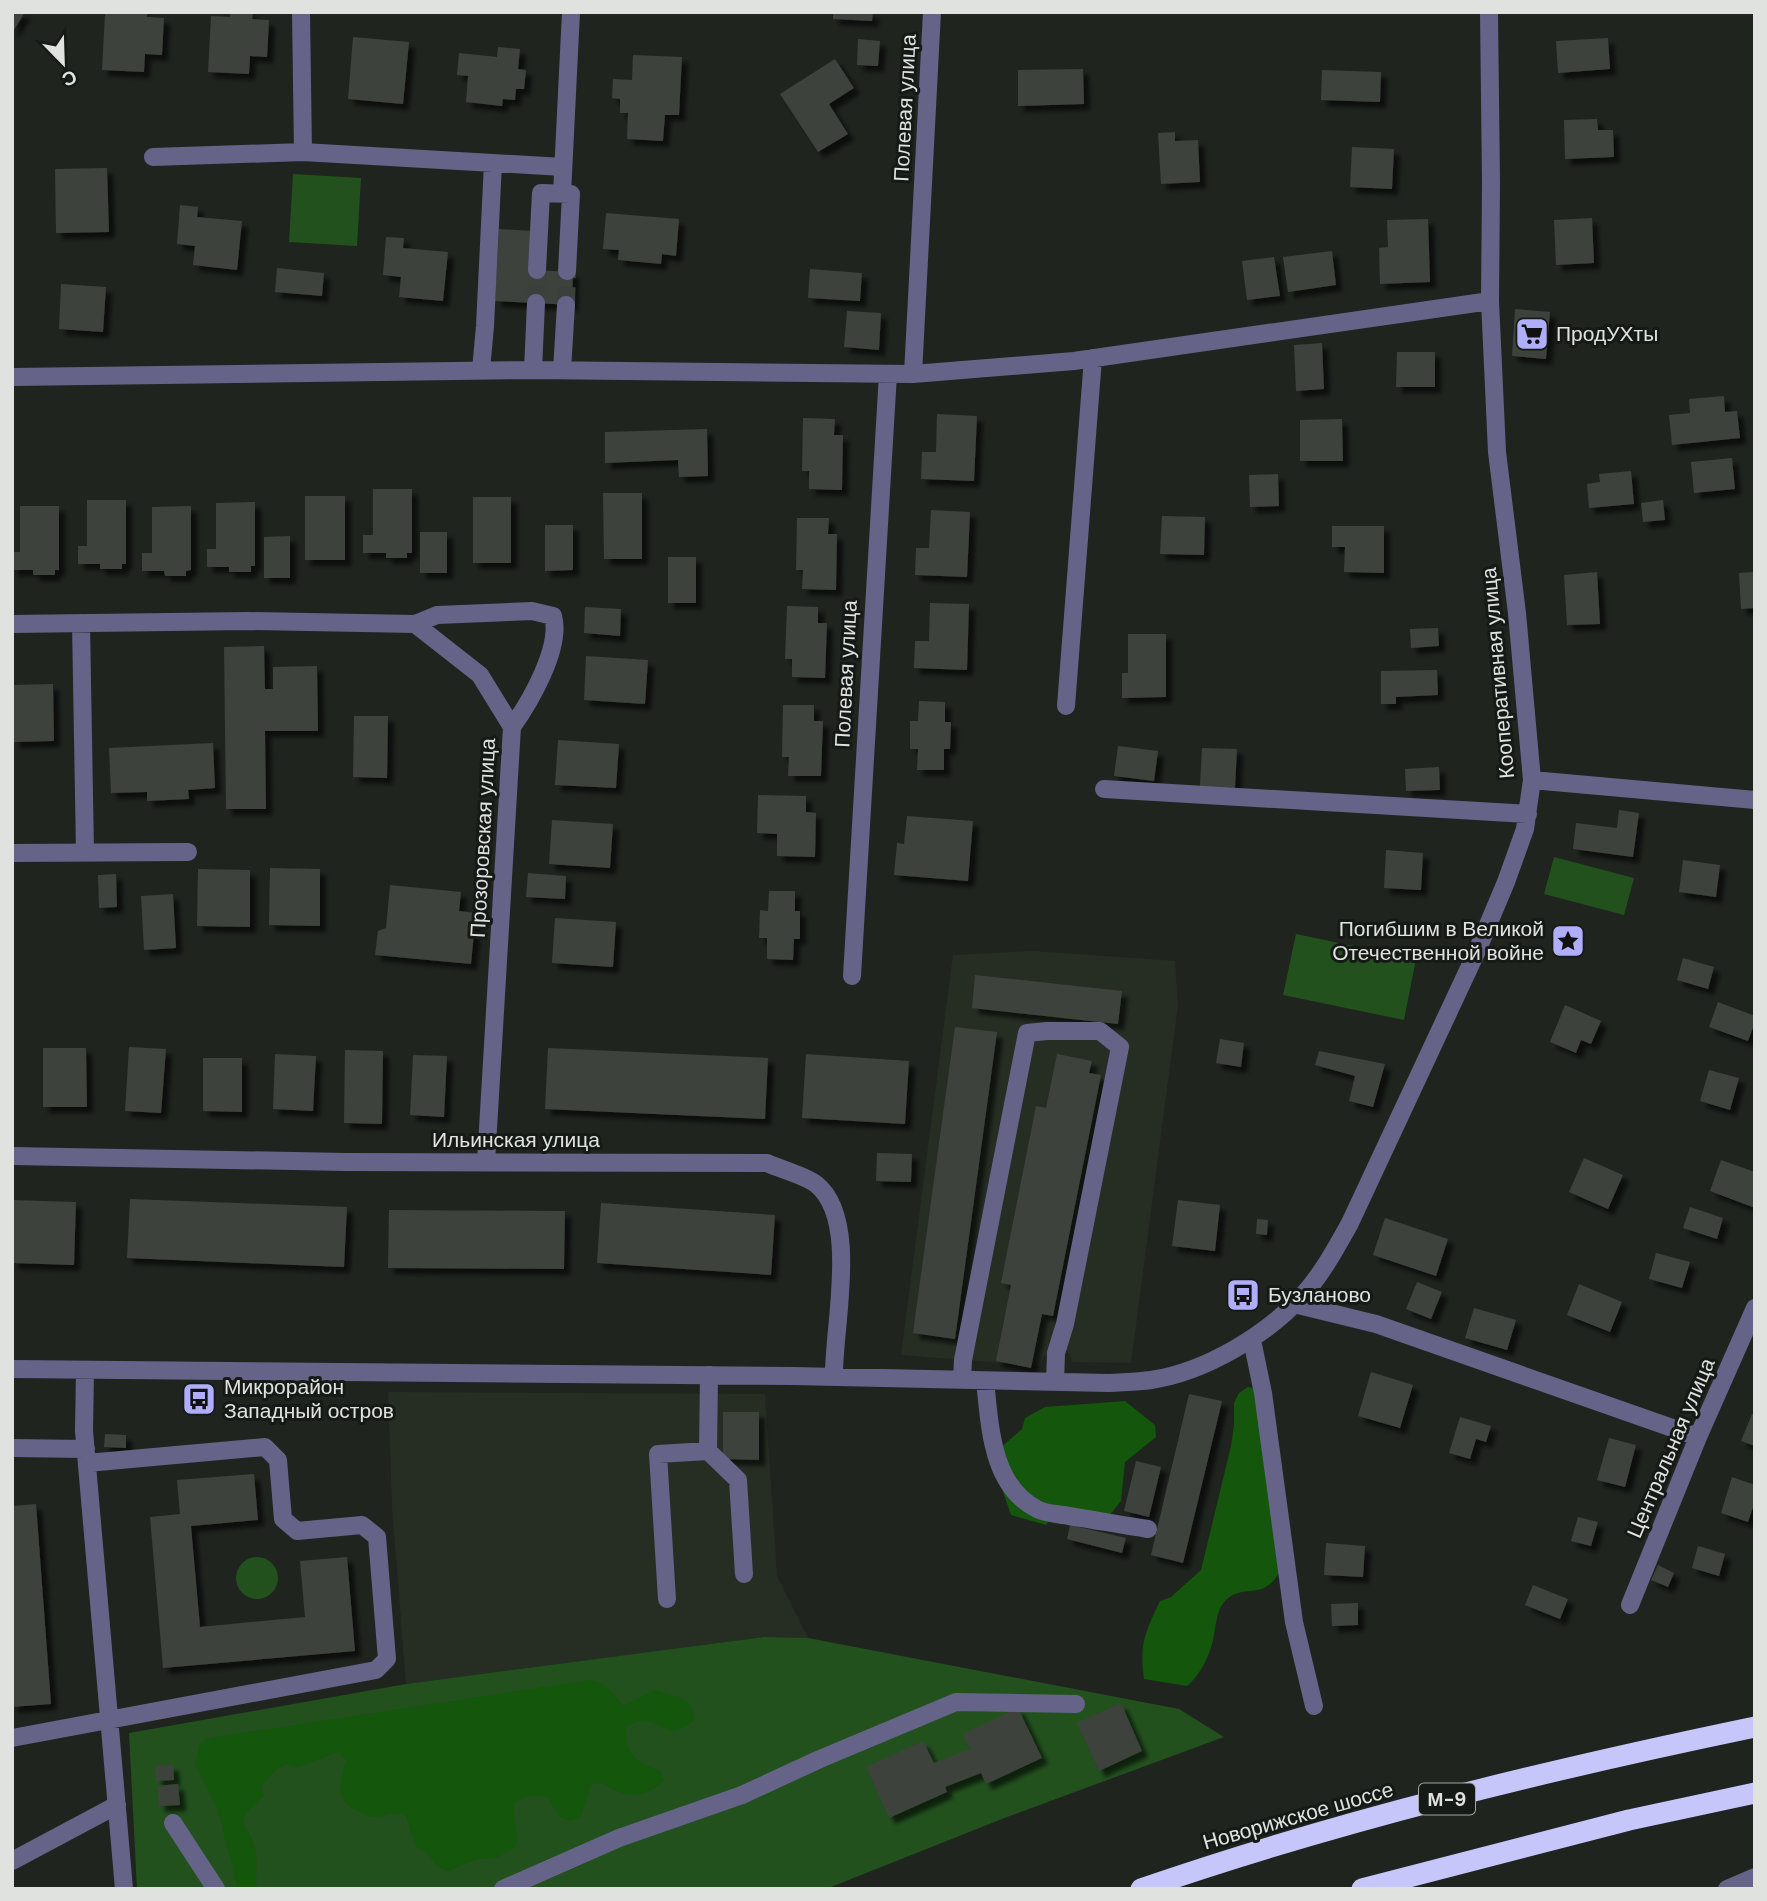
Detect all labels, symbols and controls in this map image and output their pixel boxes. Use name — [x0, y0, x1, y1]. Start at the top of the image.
north arrow — [28, 28, 98, 98]
street label: Полевая улица — [887, 33, 923, 182]
text: С — [58, 64, 81, 92]
supermarket icon: ПродУХты — [1513, 315, 1551, 353]
place label: ПродУХты — [1556, 320, 1658, 348]
street label: Кооперативная улица — [1475, 566, 1521, 780]
street label: Полевая улица — [828, 599, 864, 748]
street label: Прозоровская улица — [464, 737, 502, 939]
place label: Погибшим в Великой Отечественной войне — [1332, 915, 1544, 967]
place icon: Погибшим в Великой Отечественной войне — [1549, 922, 1587, 960]
street label: Ильинская улица — [432, 1126, 600, 1154]
bus stop icon: Бузланово — [1224, 1276, 1262, 1314]
place label: Бузланово — [1268, 1281, 1371, 1309]
street label: Центральная улица — [1620, 1353, 1722, 1542]
place label: Микрорайон Западный остров — [224, 1373, 394, 1425]
bus stop icon: Микрорайон Западный остров — [180, 1380, 218, 1418]
street label: Новорижское шоссе — [1199, 1775, 1397, 1857]
road number: М-9 — [1419, 1784, 1475, 1814]

